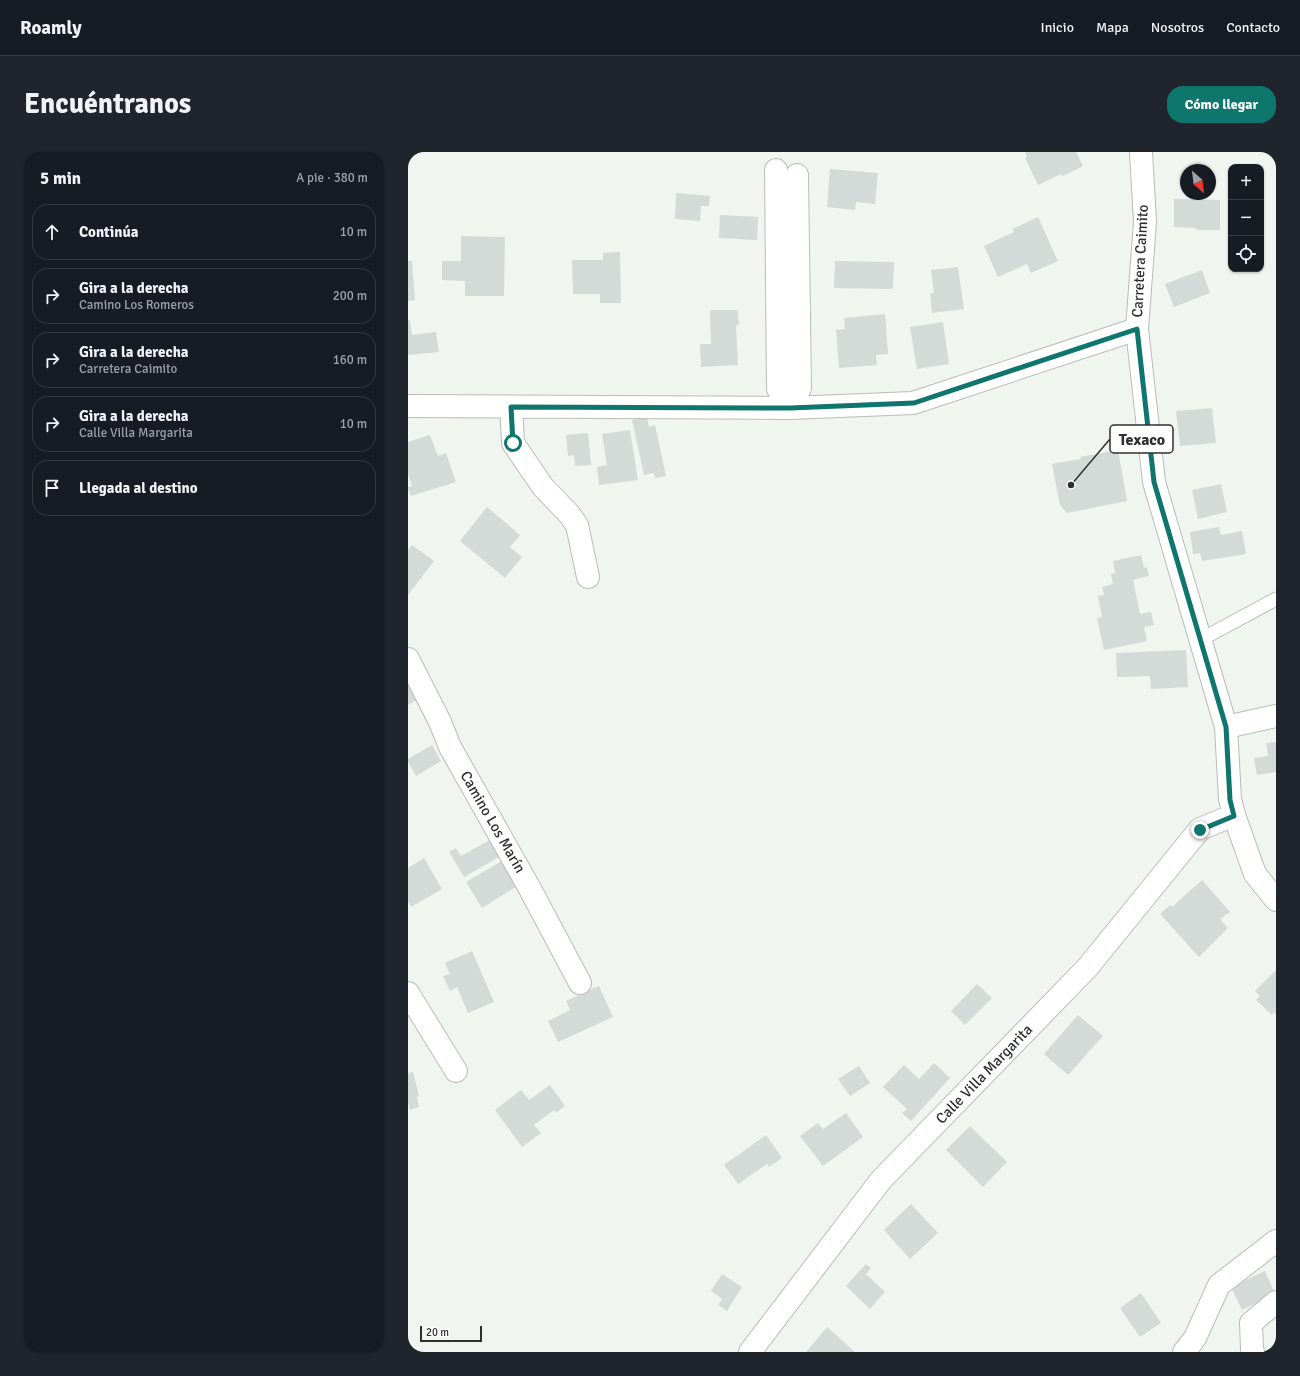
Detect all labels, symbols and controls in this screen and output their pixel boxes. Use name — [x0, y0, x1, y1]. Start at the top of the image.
text: Roamly — [20, 16, 82, 40]
text: Inicio — [1041, 19, 1074, 36]
text: Mapa — [1096, 19, 1129, 36]
text: Nosotros — [1151, 19, 1204, 36]
text: Contacto — [1226, 19, 1280, 36]
button: Cómo llegar — [1167, 86, 1276, 123]
text: Encuéntranos — [24, 87, 191, 121]
north arrow — [1180, 164, 1216, 200]
map controls — [1228, 164, 1264, 272]
button: + — [1228, 164, 1264, 200]
text: 5 min — [40, 168, 81, 189]
text: A pie · 380 m — [296, 170, 368, 186]
button: − — [1228, 200, 1264, 236]
street label: Carretera Caimito — [1128, 204, 1152, 318]
icon: ahead — [41, 221, 63, 243]
text: Continúa — [79, 223, 138, 241]
text: 10 m — [340, 224, 367, 240]
button: locate — [1228, 236, 1264, 272]
text: Gira a la derecha — [79, 279, 189, 297]
icon: right — [41, 285, 63, 307]
text: 200 m — [333, 288, 367, 304]
text: Camino Los Romeros — [79, 297, 194, 313]
text: Gira a la derecha — [79, 343, 189, 361]
icon: right — [41, 349, 63, 371]
text: 160 m — [333, 352, 367, 368]
text: Carretera Caimito — [79, 361, 177, 377]
text: Gira a la derecha — [79, 407, 189, 425]
icon: right — [41, 413, 63, 435]
text: 10 m — [340, 416, 367, 432]
text: Calle Villa Margarita — [79, 425, 193, 441]
callout: Texaco — [1110, 425, 1173, 453]
text: Texaco — [1119, 430, 1165, 450]
route start — [504, 434, 522, 452]
icon: arrive — [41, 477, 63, 499]
text: Llegada al destino — [79, 479, 198, 497]
street label: Camino Los Marín — [457, 768, 529, 876]
route end — [1191, 821, 1209, 839]
street label: Calle Villa Margarita — [932, 1020, 1036, 1128]
scale bar — [420, 1324, 482, 1343]
text: 20 m — [426, 1326, 449, 1339]

